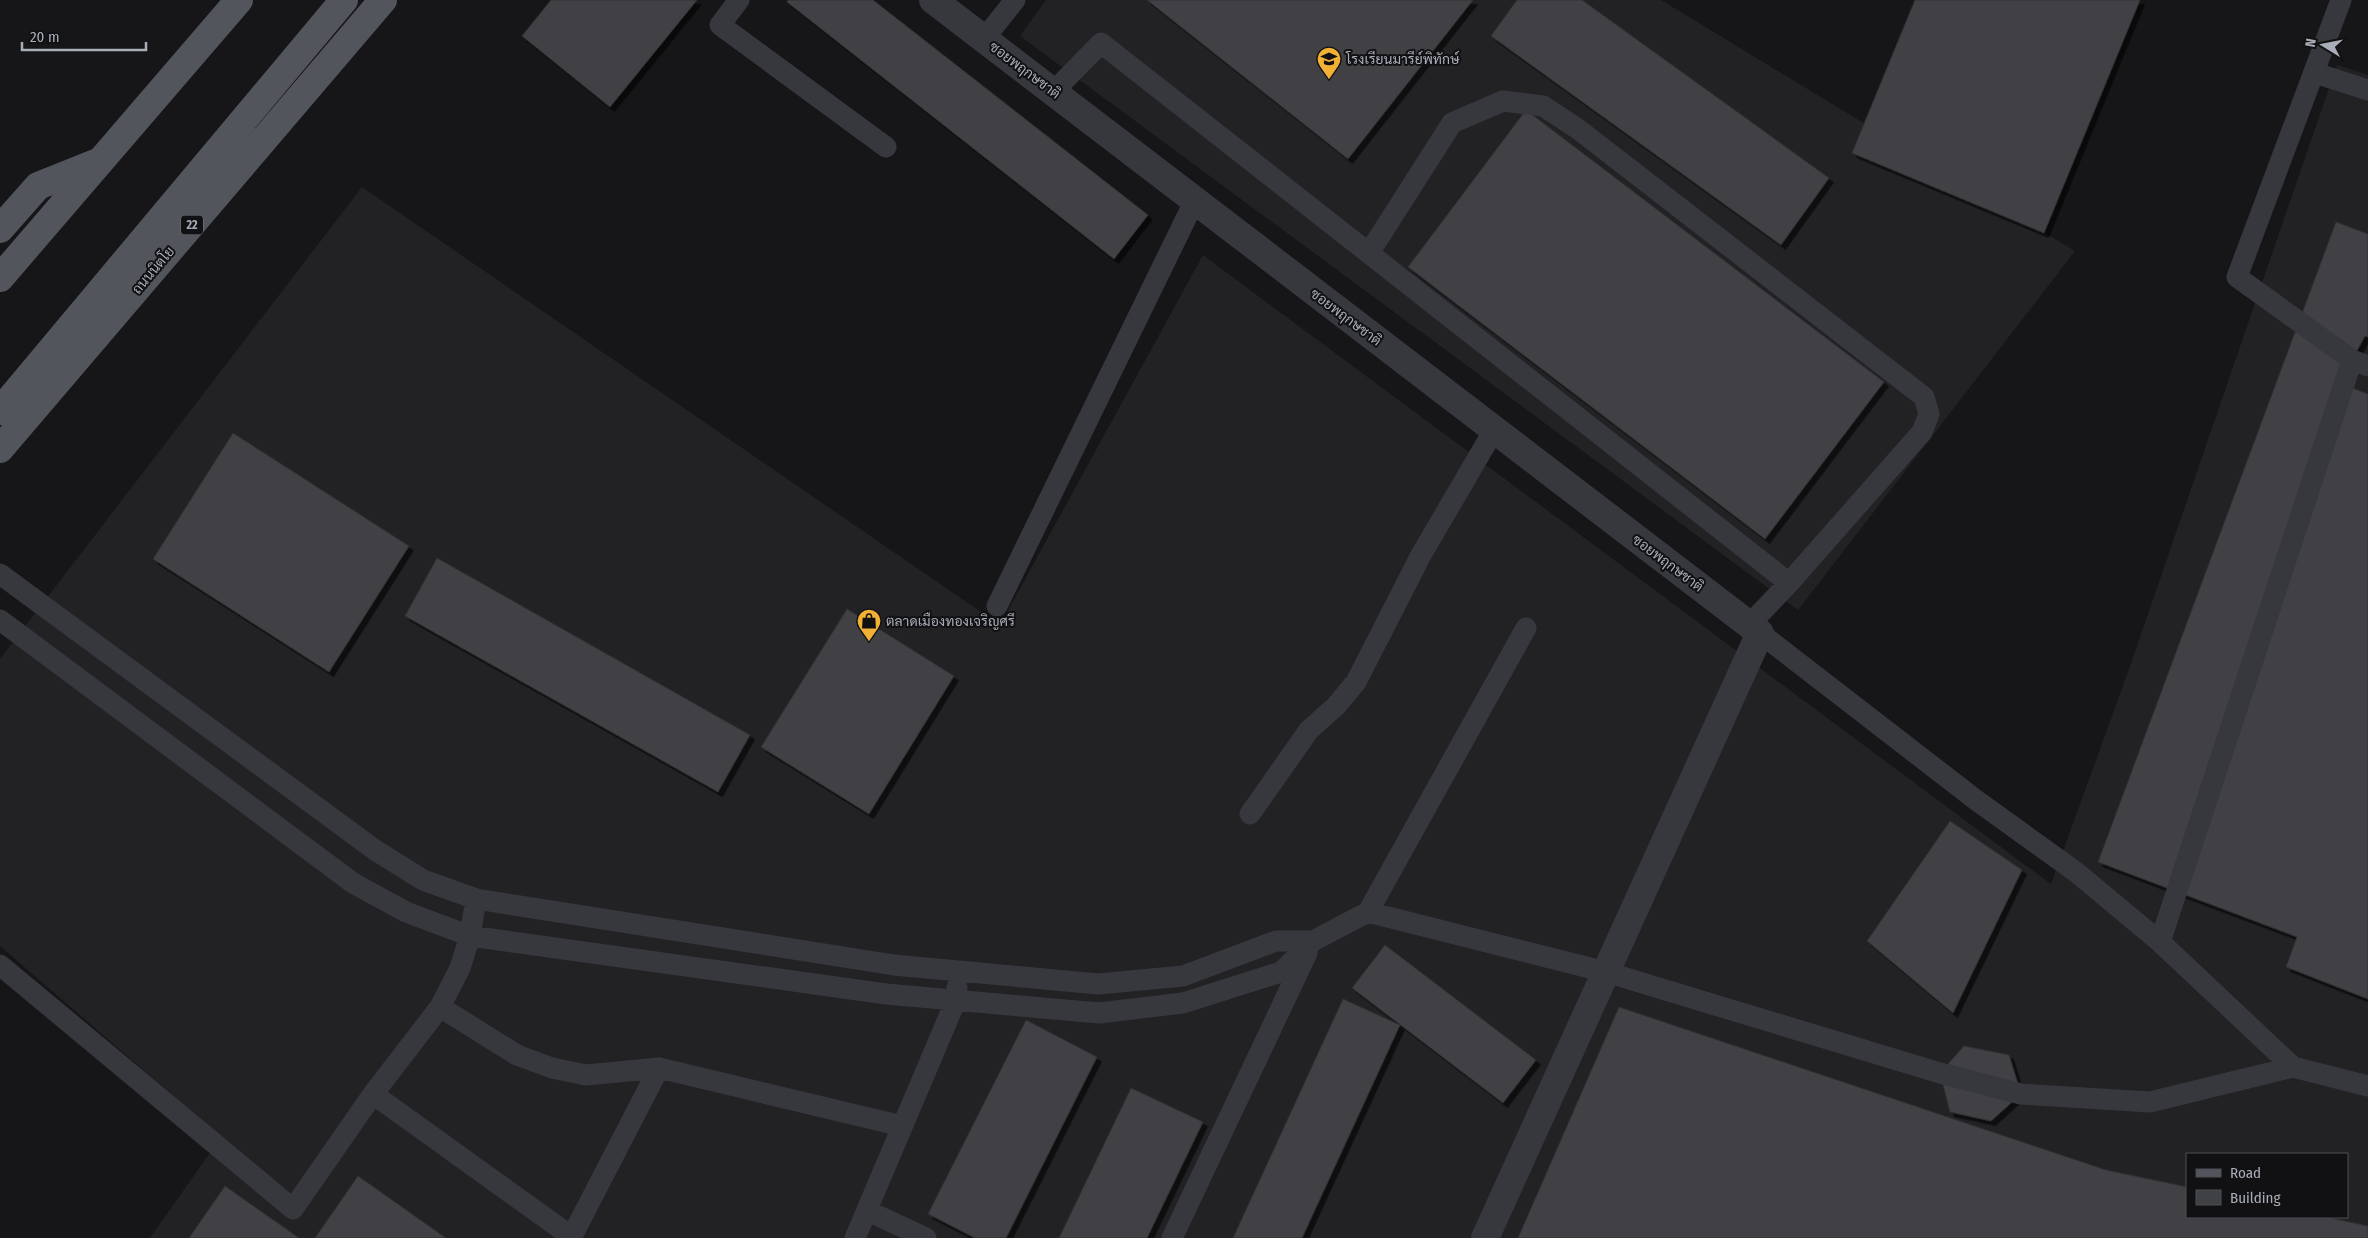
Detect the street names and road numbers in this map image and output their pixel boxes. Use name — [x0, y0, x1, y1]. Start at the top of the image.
street label: ซอยพฤกษชาติ — [986, 38, 1064, 103]
road number: 22 — [181, 216, 203, 234]
street label: ถนนนิตโย — [129, 243, 178, 298]
street label: ซอยพฤกษชาติ — [1307, 285, 1385, 350]
street label: ซอยพฤกษชาติ — [1629, 531, 1707, 596]

